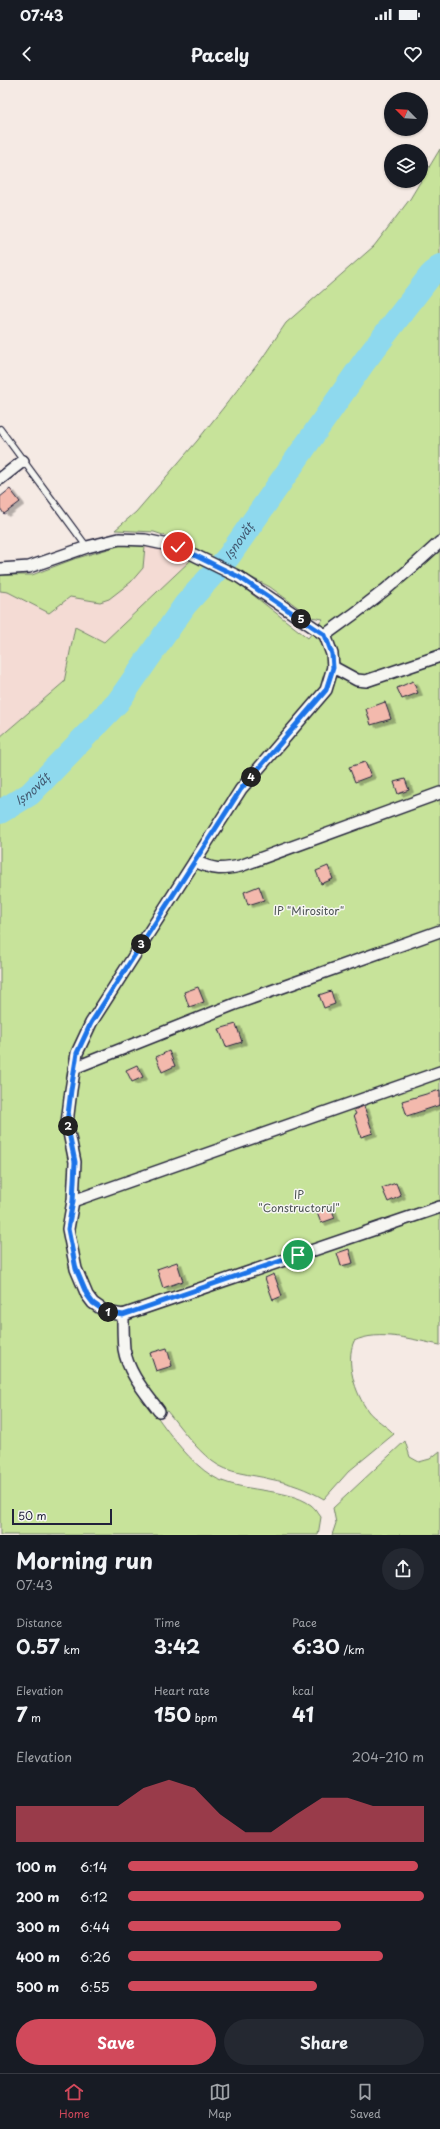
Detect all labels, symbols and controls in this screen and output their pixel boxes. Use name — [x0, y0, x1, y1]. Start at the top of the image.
text: 07:43 — [20, 3, 64, 26]
text: Pacely — [191, 41, 249, 68]
icon: back — [16, 43, 38, 65]
icon: heart — [402, 43, 424, 65]
north arrow — [384, 92, 428, 136]
map controls — [384, 92, 428, 188]
button: layers — [384, 144, 428, 188]
water label: Ișnovăț — [220, 517, 259, 563]
pin — [161, 530, 195, 564]
icon: check — [167, 536, 189, 558]
pin: 5 — [291, 609, 311, 629]
text: 5 — [297, 610, 305, 627]
water label: Ișnovăț — [12, 767, 55, 809]
pin: 4 — [241, 767, 261, 787]
text: 4 — [247, 768, 255, 785]
park label: IP "Mirositor" — [274, 902, 344, 919]
pin: 3 — [131, 934, 151, 954]
text: 3 — [137, 935, 145, 952]
pin: 2 — [58, 1116, 78, 1136]
text: 2 — [64, 1117, 72, 1134]
park label: IP "Constructorul" — [258, 1186, 340, 1216]
pin — [281, 1238, 315, 1272]
icon: arrive — [287, 1244, 309, 1266]
pin: 1 — [98, 1302, 118, 1322]
text: 1 — [105, 1303, 111, 1320]
scale bar — [12, 1507, 112, 1526]
text: 50 m — [18, 1507, 47, 1524]
text: Morning run — [16, 1543, 153, 1576]
button: share — [382, 1548, 424, 1590]
text: 07:43 — [16, 1575, 53, 1594]
text: Distance — [16, 1614, 62, 1631]
text: Time — [154, 1614, 180, 1631]
text: Pace — [292, 1614, 317, 1631]
text: 0.57 — [16, 1631, 60, 1661]
text: 3:42 — [154, 1631, 200, 1661]
text: 6:30 — [292, 1631, 340, 1661]
text: km — [60, 1641, 80, 1658]
text: /km — [340, 1641, 365, 1658]
text: Elevation — [16, 1682, 63, 1699]
text: Heart rate — [154, 1682, 210, 1699]
text: kcal — [292, 1682, 314, 1699]
text: 7 — [16, 1699, 27, 1729]
text: 150 — [154, 1699, 191, 1729]
text: 41 — [292, 1699, 314, 1729]
text: m — [27, 1709, 41, 1726]
text: bpm — [191, 1709, 217, 1726]
text: Elevation — [16, 1747, 72, 1766]
text: 204–210 m — [352, 1747, 424, 1766]
text: 100 m — [16, 1857, 57, 1876]
text: 6:14 — [80, 1857, 107, 1876]
text: 200 m — [16, 1887, 60, 1906]
text: 6:12 — [80, 1887, 108, 1906]
text: 300 m — [16, 1917, 60, 1936]
text: 6:44 — [80, 1917, 110, 1936]
text: 400 m — [16, 1947, 60, 1966]
text: 6:26 — [80, 1947, 111, 1966]
text: 500 m — [16, 1977, 59, 1996]
text: 6:55 — [80, 1977, 110, 1996]
button: Save — [16, 2019, 216, 2065]
button: Share — [224, 2019, 424, 2065]
tab: Home — [59, 2081, 90, 2122]
tab: Map — [208, 2081, 231, 2122]
tab: Saved — [350, 2081, 381, 2122]

